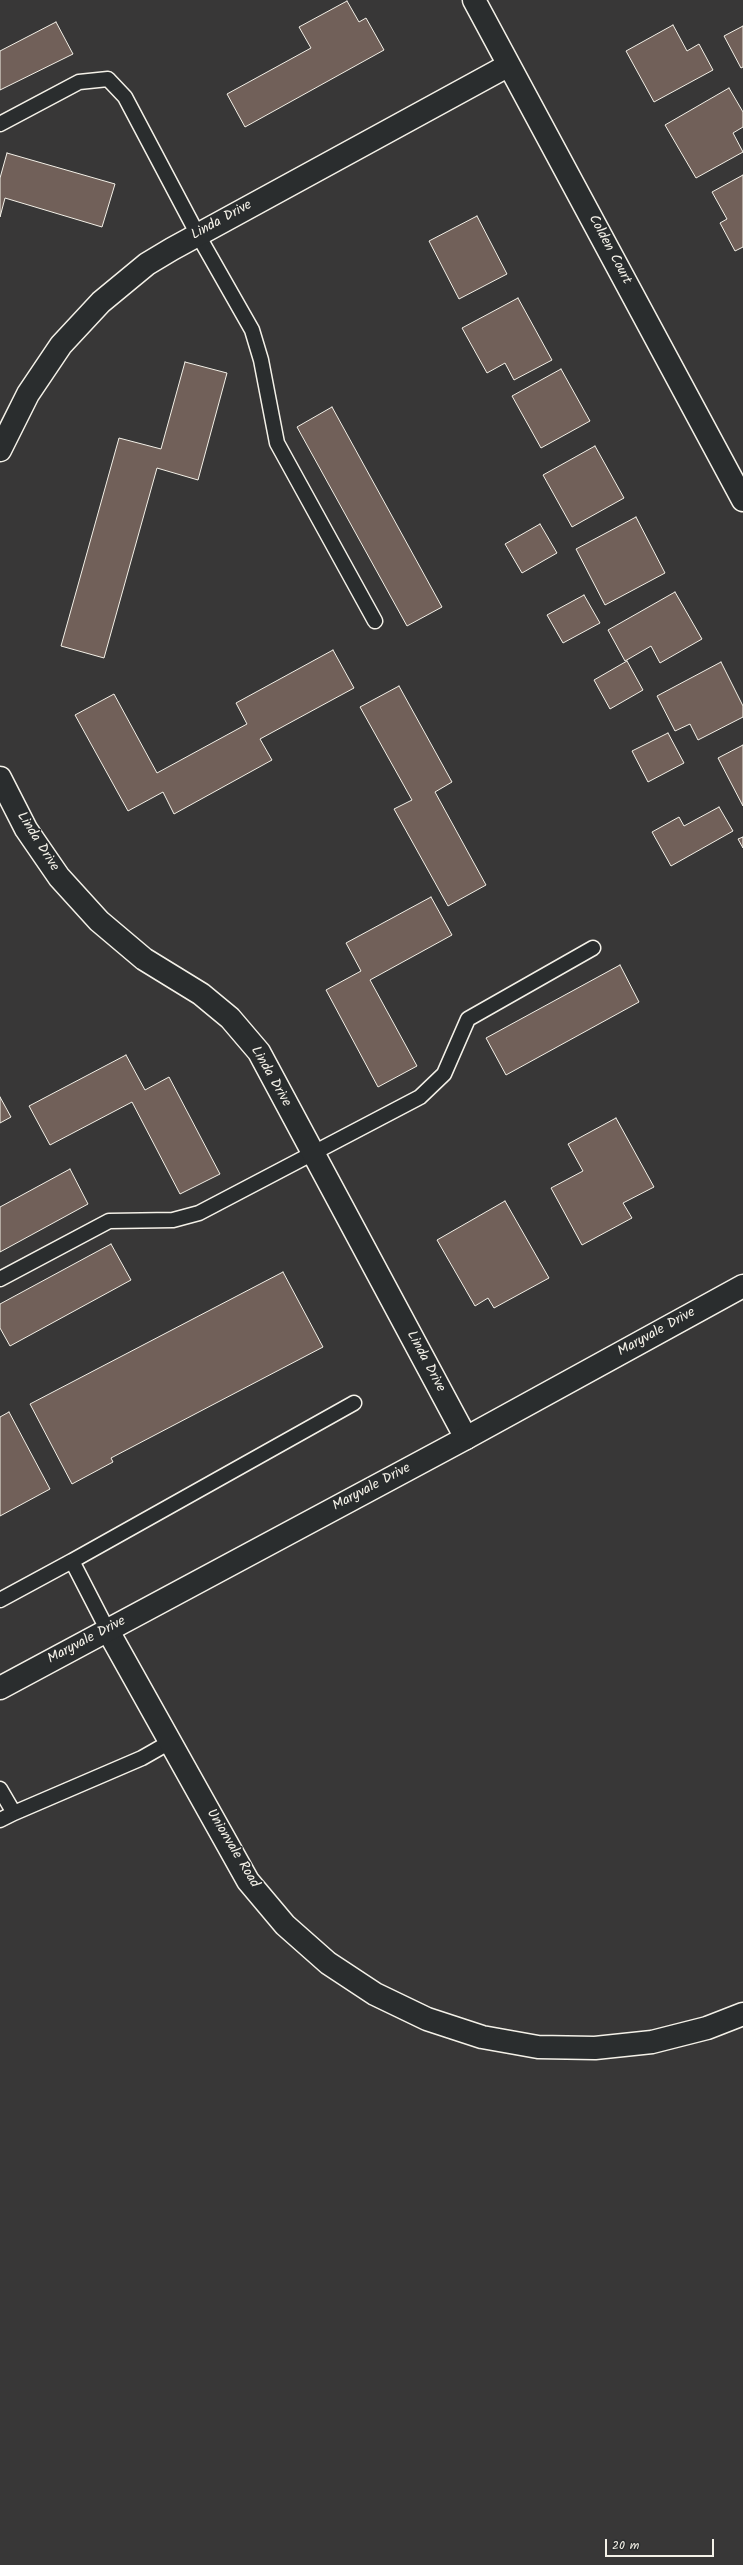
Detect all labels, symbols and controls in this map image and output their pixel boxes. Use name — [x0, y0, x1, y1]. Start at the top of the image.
street label: Linda Drive — [189, 197, 255, 245]
street label: Colden Court — [584, 212, 634, 288]
street label: Linda Drive — [12, 809, 62, 875]
street label: Linda Drive — [246, 1044, 294, 1110]
street label: Maryvale Drive — [615, 1305, 699, 1361]
street label: Linda Drive — [402, 1329, 448, 1395]
street label: Maryvale Drive — [330, 1460, 414, 1516]
street label: Maryvale Drive — [45, 1613, 129, 1669]
street label: Unionvale Road — [202, 1807, 262, 1891]
scale bar — [607, 2531, 716, 2557]
text: 20 m — [612, 2536, 639, 2555]

